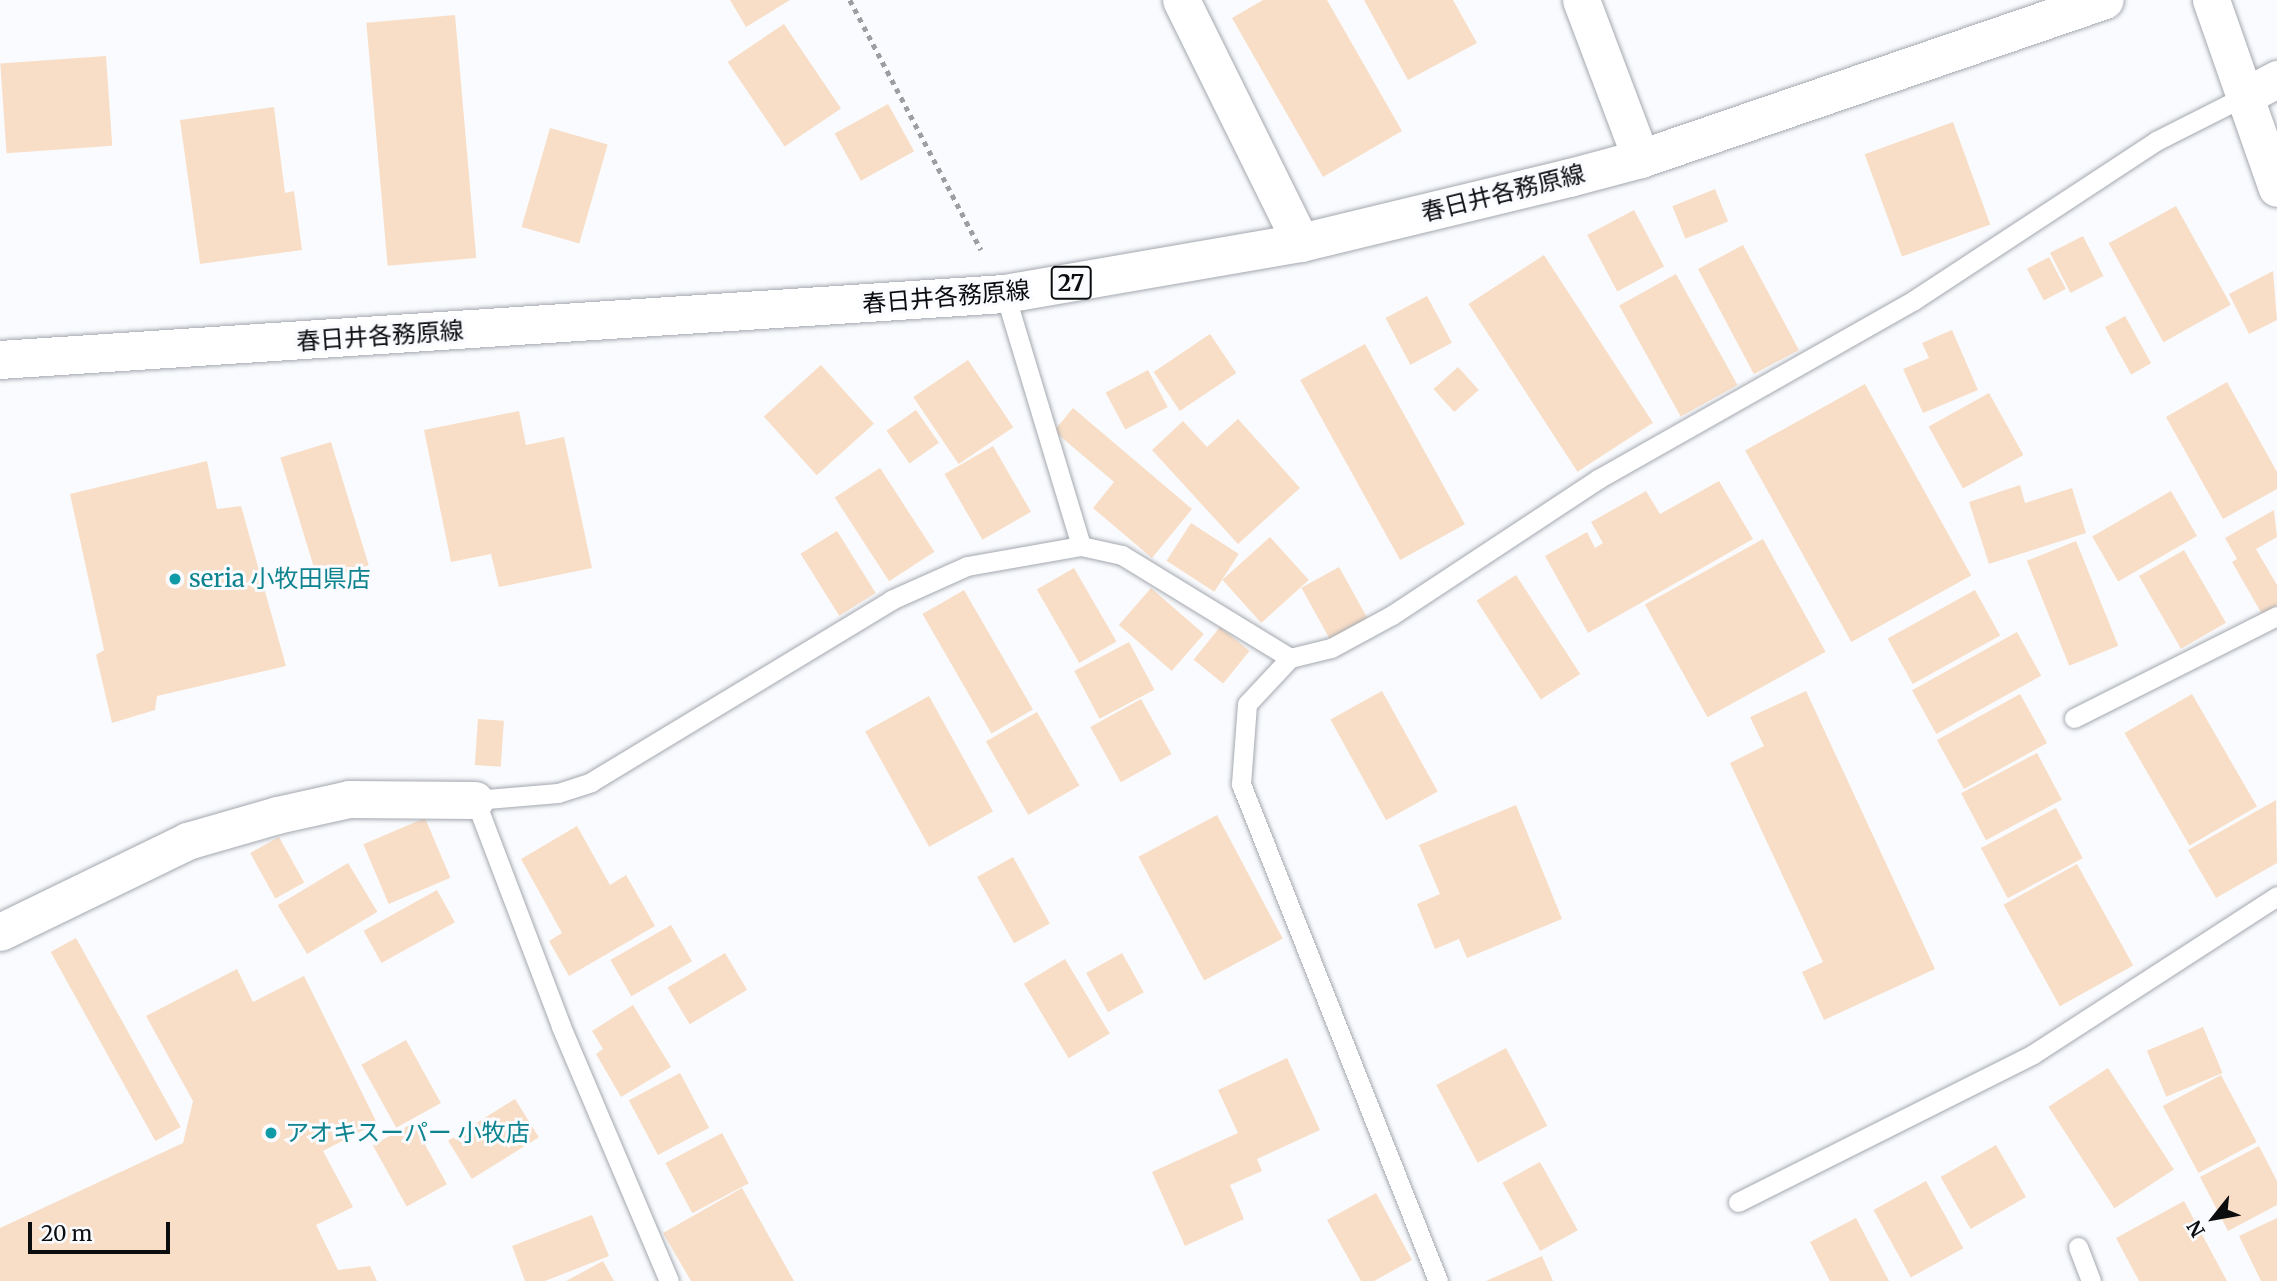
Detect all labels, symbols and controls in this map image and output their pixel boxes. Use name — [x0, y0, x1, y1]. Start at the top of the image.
street label: 春日井各務原線 — [1418, 159, 1588, 227]
road number: 27 — [1050, 264, 1092, 302]
street label: 春日井各務原線 — [861, 275, 1031, 319]
street label: 春日井各務原線 — [295, 316, 465, 356]
place label: seria 小牧田県店 — [189, 565, 371, 593]
marker: seria 小牧田県店 — [167, 571, 183, 587]
place label: アオキスーパー 小牧店 — [285, 1119, 531, 1147]
marker: アオキスーパー 小牧店 — [263, 1125, 279, 1141]
north arrow — [2179, 1183, 2249, 1253]
scale bar — [32, 1208, 173, 1252]
text: N — [2182, 1216, 2210, 1241]
text: 20 m — [41, 1220, 92, 1247]

